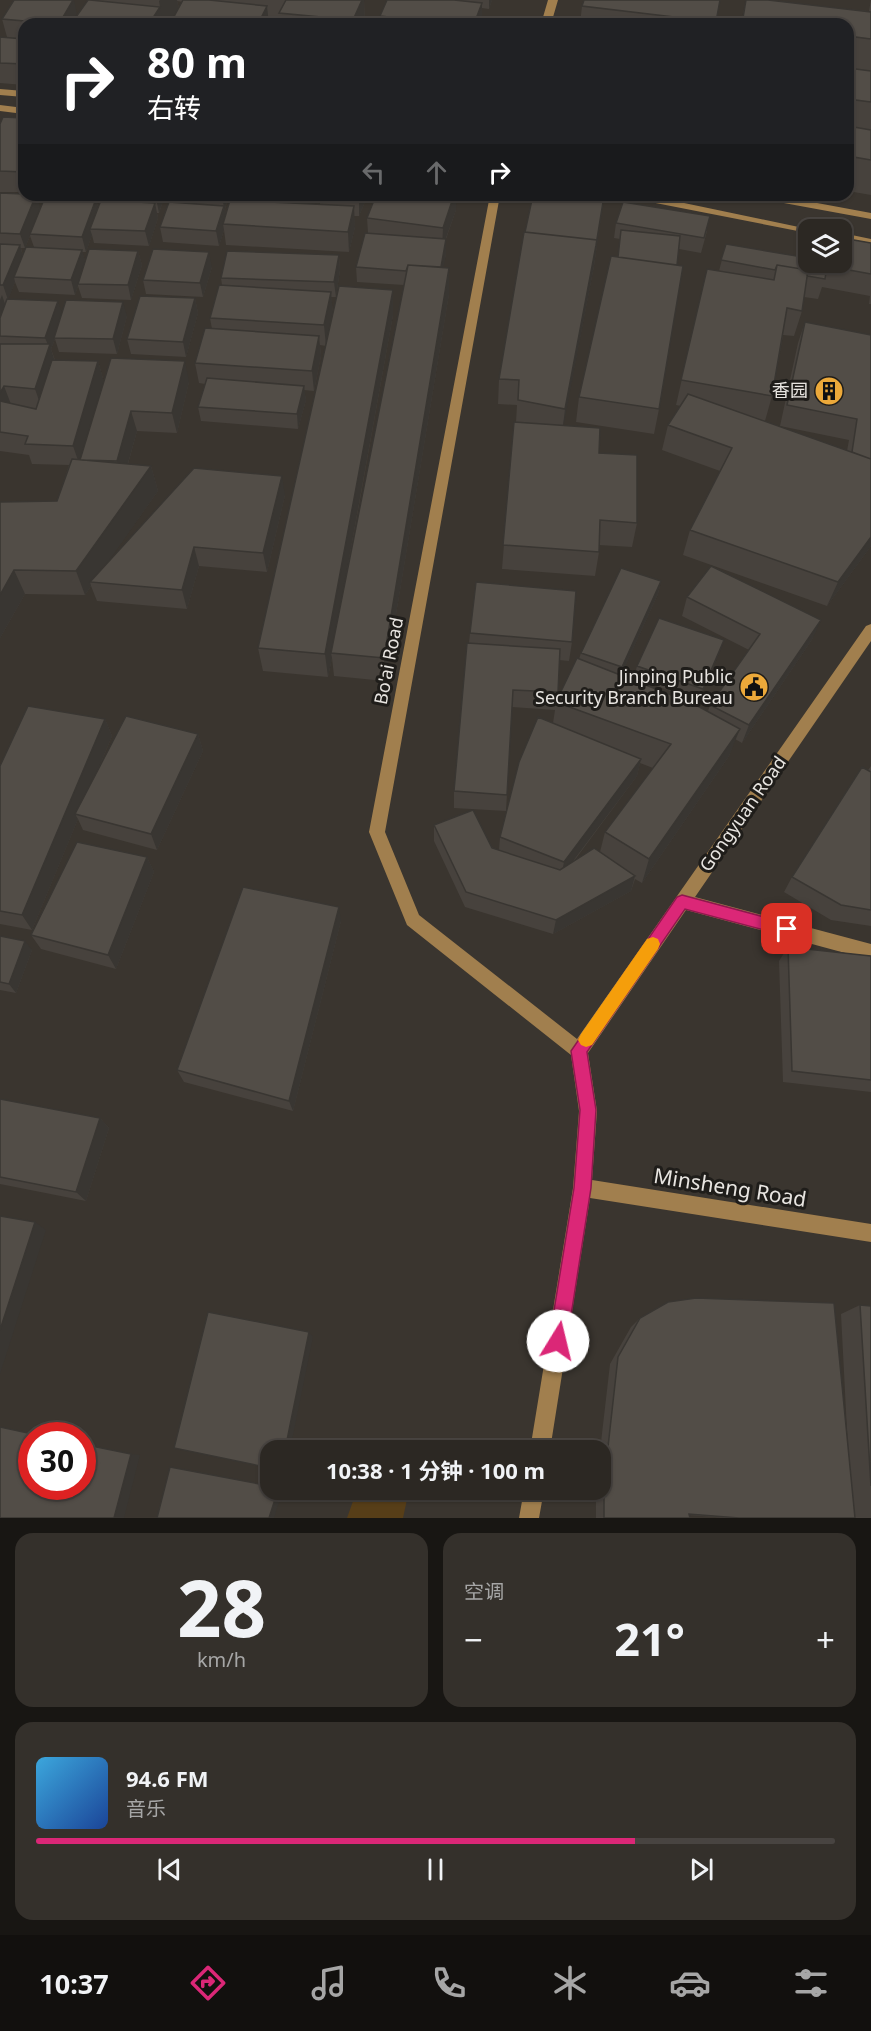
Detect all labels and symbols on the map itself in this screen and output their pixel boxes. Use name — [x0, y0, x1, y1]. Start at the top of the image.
building icon: 香园 — [813, 375, 845, 407]
place label: 香园 — [772, 378, 808, 402]
street label: Bo'ai Road — [368, 615, 408, 706]
place label: Jinping Public Security Branch Bureau — [535, 664, 733, 709]
public building icon: Jinping Public Security Branch Bureau — [738, 671, 770, 703]
street label: Gongyuan Road — [693, 751, 791, 876]
pin — [761, 903, 812, 954]
street label: Minsheng Road — [652, 1161, 808, 1213]
position arrow — [526, 1309, 590, 1373]
speed limit sign: 30 — [18, 1422, 96, 1500]

